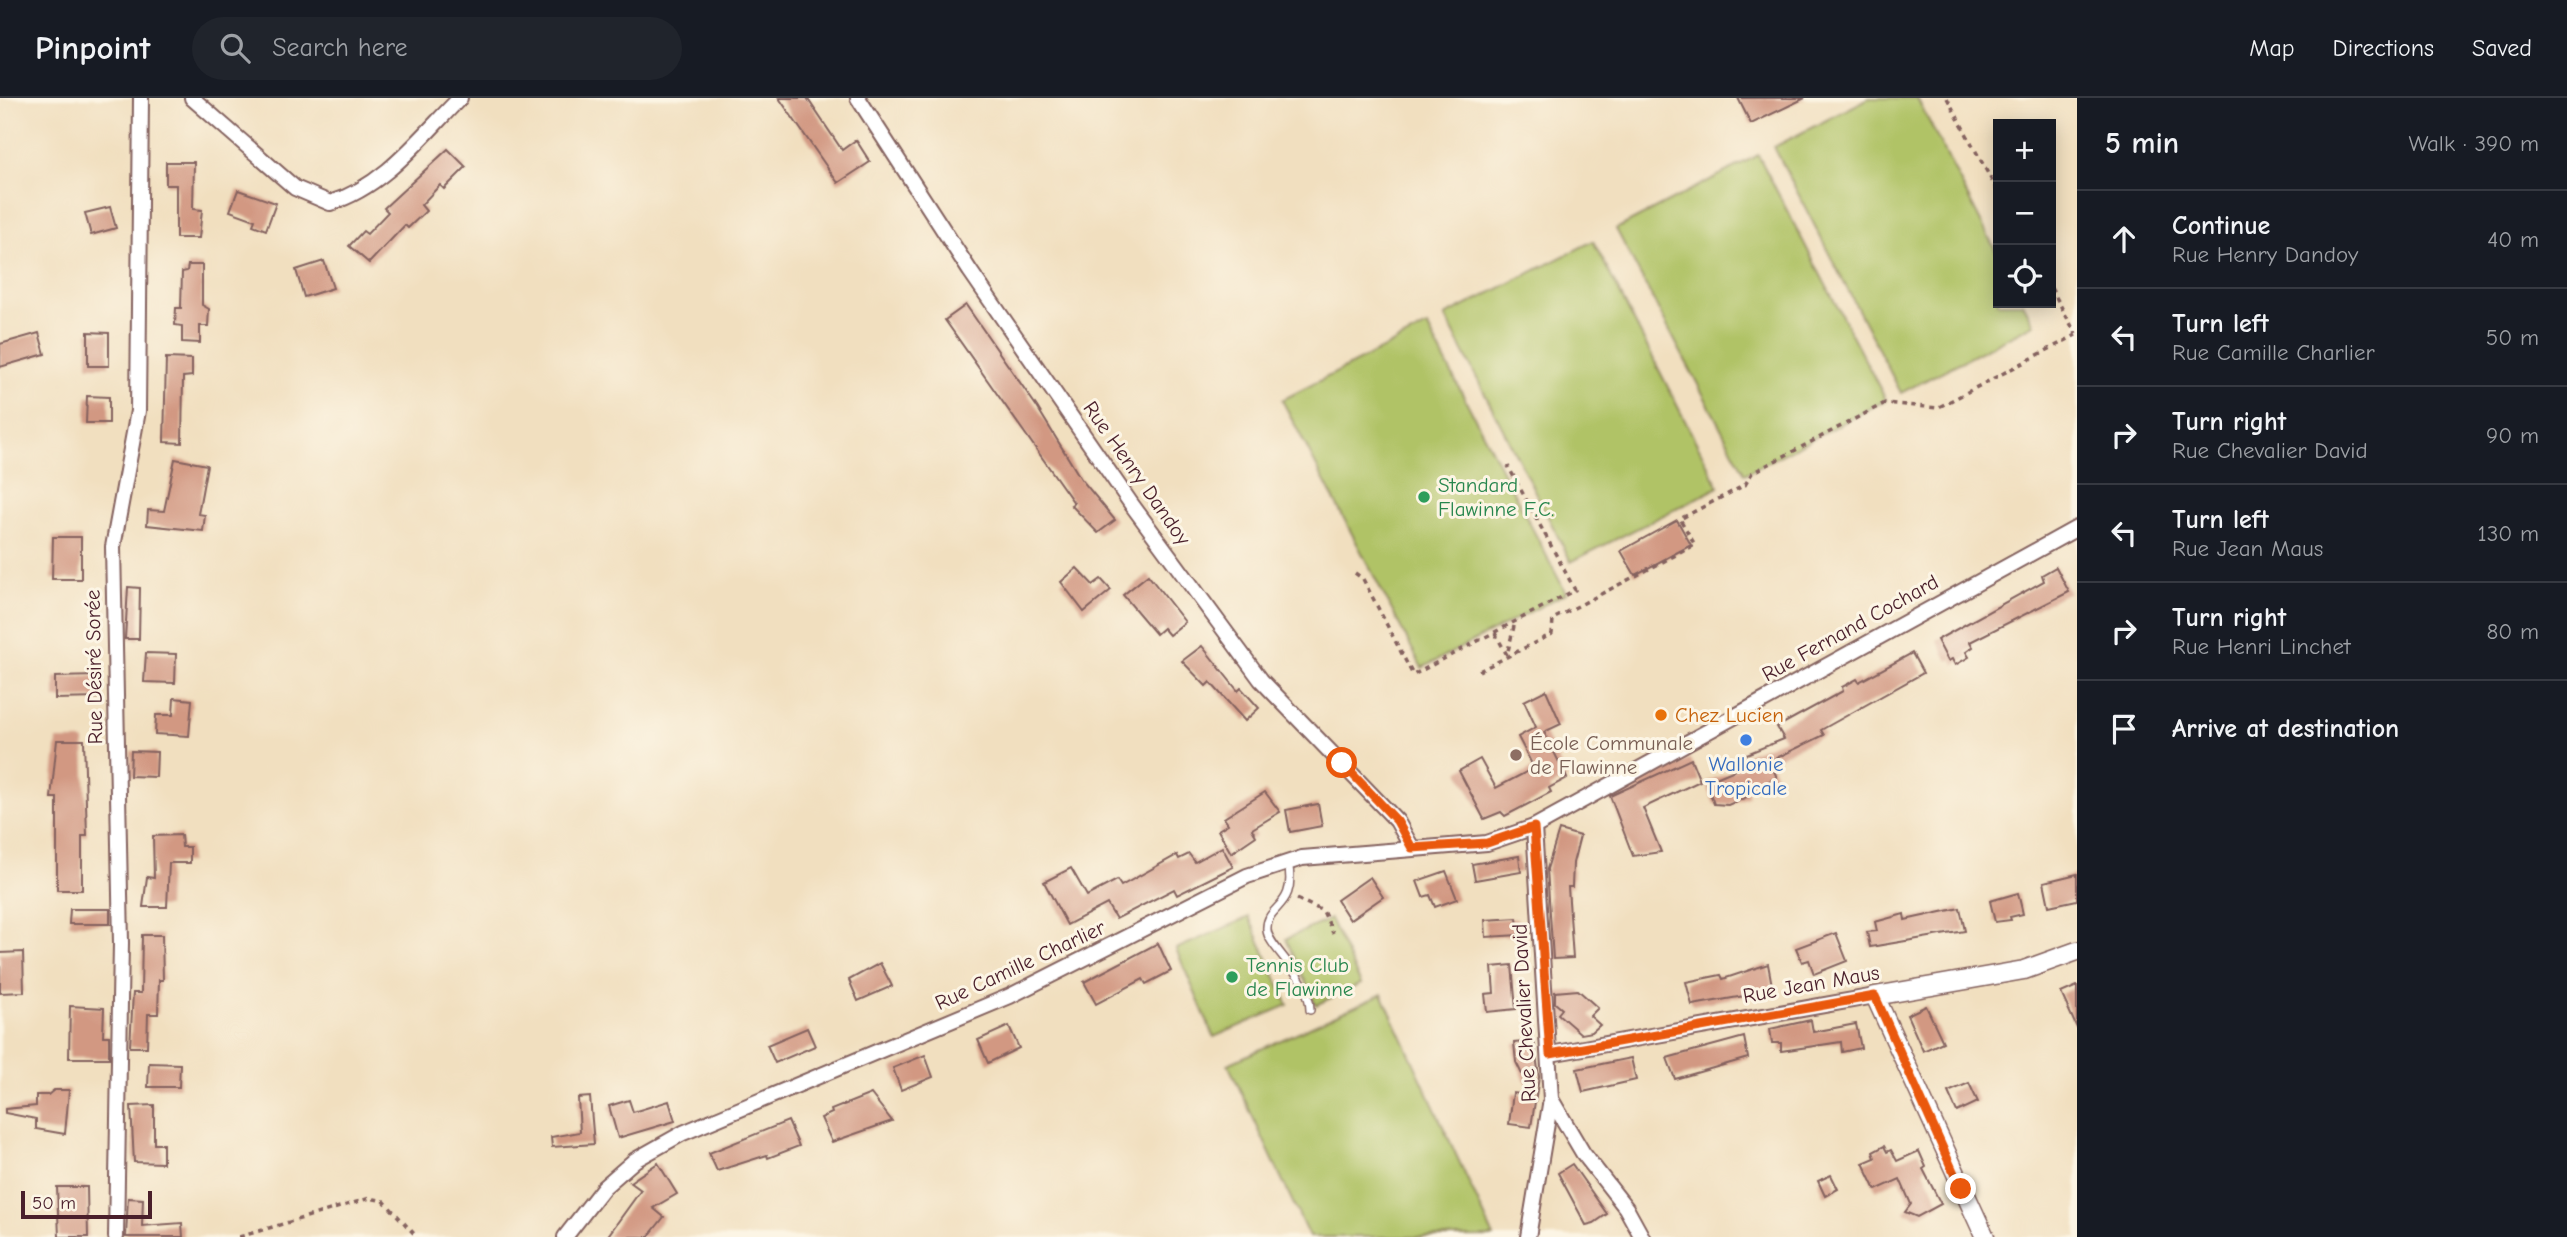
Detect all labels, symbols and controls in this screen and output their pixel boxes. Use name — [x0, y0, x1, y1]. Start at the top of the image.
search box — [192, 17, 682, 80]
text: Pinpoint — [35, 29, 150, 67]
icon: search — [216, 29, 254, 67]
text: Search here — [272, 33, 408, 63]
text: Map — [2249, 34, 2295, 62]
text: Directions — [2333, 34, 2434, 62]
text: Saved — [2472, 34, 2532, 62]
map controls — [1993, 119, 2056, 308]
button: + — [1993, 119, 2056, 182]
text: 5 min — [2105, 126, 2179, 161]
text: Walk · 390 m — [2409, 130, 2539, 157]
button: − — [1993, 182, 2056, 245]
text: Continue — [2172, 211, 2270, 241]
icon: ahead — [2105, 220, 2143, 258]
text: 40 m — [2487, 226, 2539, 253]
text: Rue Henry Dandoy — [2172, 241, 2358, 268]
button: locate — [1993, 245, 2056, 308]
text: Turn left — [2172, 309, 2269, 339]
icon: left — [2105, 318, 2143, 356]
text: 50 m — [2486, 324, 2539, 351]
text: Rue Camille Charlier — [2172, 339, 2375, 366]
street label: Rue Henry Dandoy — [1078, 396, 1196, 550]
text: Turn right — [2172, 407, 2286, 437]
icon: right — [2105, 416, 2143, 454]
text: 90 m — [2486, 422, 2539, 449]
text: Rue Chevalier David — [2172, 437, 2368, 464]
place label: Standard Flawinne F.C. — [1438, 473, 1554, 521]
marker: Standard Flawinne F.C. — [1416, 489, 1432, 505]
text: Turn left — [2172, 505, 2269, 535]
icon: left — [2105, 514, 2143, 552]
text: 130 m — [2478, 520, 2539, 547]
text: Rue Jean Maus — [2172, 535, 2323, 562]
street label: Rue Fernand Cochard — [1758, 570, 1942, 686]
street label: Rue Désiré Sorée — [81, 589, 107, 745]
text: Turn right — [2172, 603, 2286, 633]
icon: right — [2105, 612, 2143, 650]
text: 80 m — [2486, 618, 2539, 645]
text: Rue Henri Linchet — [2172, 633, 2351, 660]
place label: Chez Lucien — [1675, 703, 1784, 727]
marker: Chez Lucien — [1653, 707, 1669, 723]
icon: arrive — [2105, 710, 2143, 748]
text: Arrive at destination — [2172, 714, 2399, 744]
place label: École Communale de Flawinne — [1530, 731, 1693, 779]
marker: Wallonie Tropicale — [1738, 732, 1754, 748]
route start — [1326, 747, 1357, 778]
marker: École Communale de Flawinne — [1508, 747, 1524, 763]
place label: Wallonie Tropicale — [1705, 752, 1787, 800]
street label: Rue Camille Charlier — [931, 915, 1109, 1015]
street label: Rue Chevalier David — [1507, 923, 1541, 1103]
place label: Tennis Club de Flawinne — [1246, 953, 1353, 1001]
street label: Rue Jean Maus — [1741, 960, 1881, 1008]
marker: Tennis Club de Flawinne — [1224, 969, 1240, 985]
route end — [1945, 1173, 1976, 1204]
scale bar — [21, 1188, 152, 1220]
text: 50 m — [32, 1192, 76, 1214]

